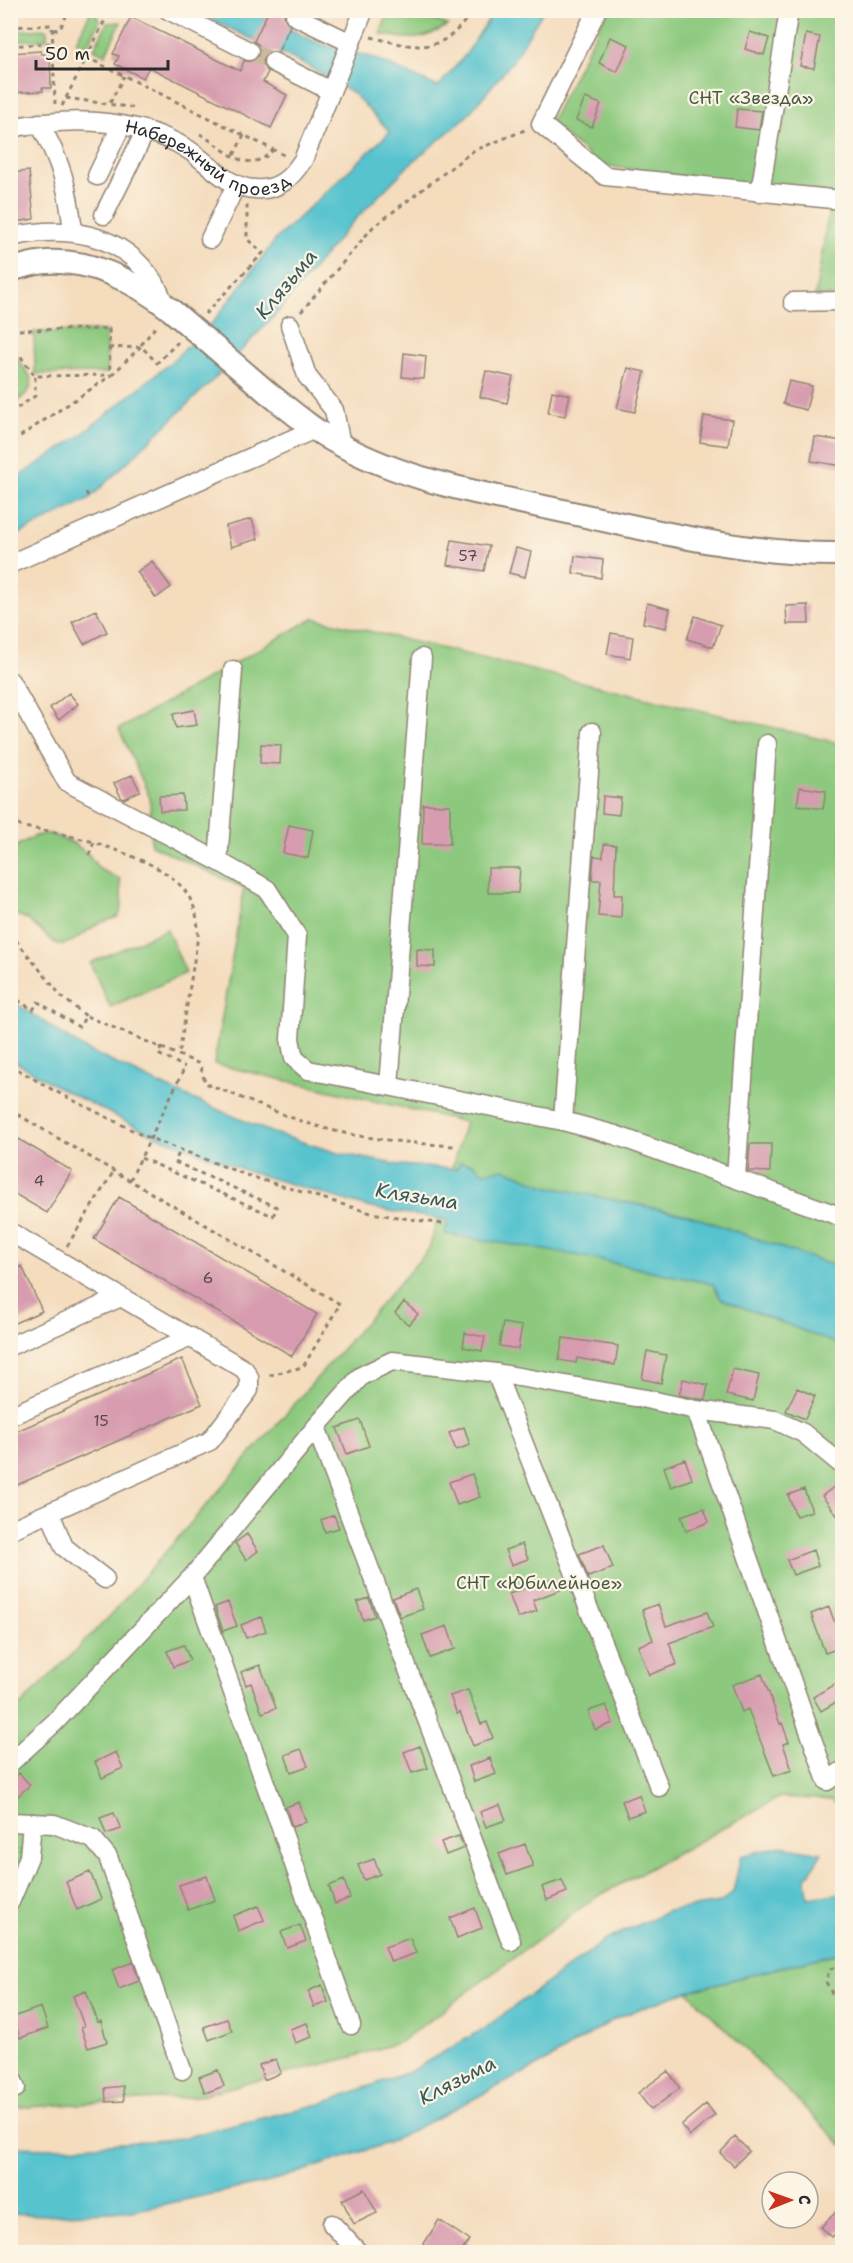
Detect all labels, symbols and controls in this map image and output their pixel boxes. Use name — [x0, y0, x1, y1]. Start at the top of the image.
scale bar — [36, 33, 168, 71]
text: 50 m — [45, 42, 90, 66]
park label: СНТ «Звезда» — [689, 86, 813, 110]
street label: Набережный проезд — [123, 114, 295, 201]
water label: Клязьма — [249, 244, 323, 324]
house number: 57 — [459, 546, 477, 566]
house number: 4 — [34, 1171, 44, 1191]
water label: Клязьма — [374, 1177, 460, 1215]
house number: 6 — [203, 1268, 213, 1288]
house number: 15 — [93, 1411, 109, 1431]
park label: СНТ «Юбилейное» — [456, 1571, 622, 1595]
water label: Клязьма — [414, 2049, 500, 2111]
north arrow — [760, 2170, 820, 2230]
text: С — [794, 2195, 815, 2205]

